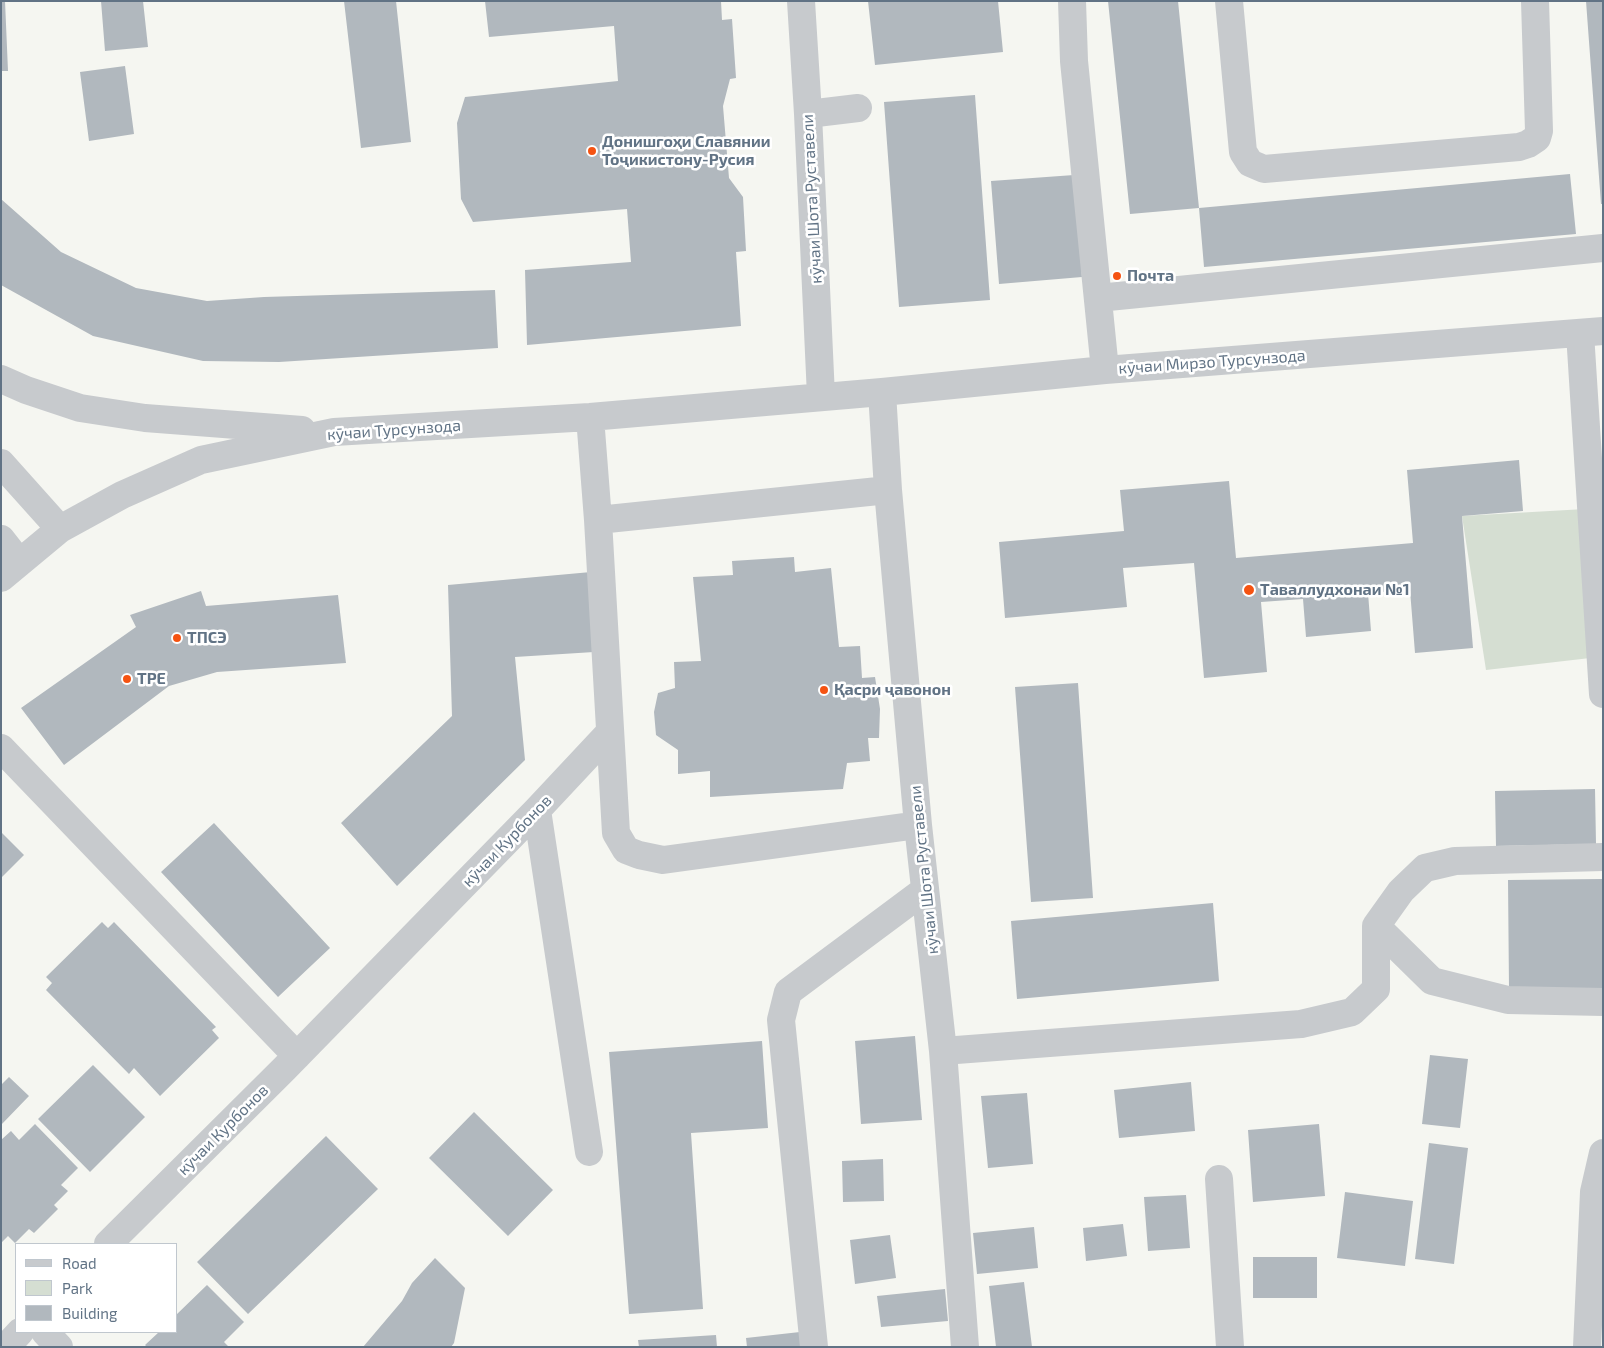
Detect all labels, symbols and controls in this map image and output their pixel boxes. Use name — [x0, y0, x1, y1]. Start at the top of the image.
street label: кӯчаи Шота Руставели — [798, 114, 826, 284]
place label: Донишгоҳи Славянии Тоҷикистону-Русия — [602, 132, 771, 170]
marker: Донишгоҳи Славянии Тоҷикистону-Русия — [586, 145, 598, 157]
place label: Почта — [1127, 266, 1174, 286]
marker: Почта — [1111, 270, 1123, 282]
street label: кӯчаи Мирзо Турсунзода — [1118, 346, 1306, 378]
street label: кӯчаи Турсунзода — [326, 416, 462, 444]
place label: Таваллудхонаи №1 — [1260, 580, 1410, 600]
marker: Таваллудхонаи №1 — [1242, 583, 1256, 597]
place label: ТПСЭ — [187, 628, 227, 648]
marker: ТПСЭ — [171, 632, 183, 644]
place label: TPE — [137, 669, 166, 689]
marker: TPE — [121, 673, 133, 685]
place label: Қасри ҷавонон — [834, 680, 951, 700]
marker: Қасри ҷавонон — [818, 684, 830, 696]
street label: кӯчаи Шота Руставели — [906, 785, 942, 955]
street label: кӯчаи Курбонов — [458, 791, 556, 891]
street label: кӯчаи Курбонов — [174, 1081, 272, 1179]
legend — [15, 1243, 178, 1333]
text: Road — [62, 1254, 97, 1272]
text: Park — [62, 1279, 93, 1297]
text: Building — [62, 1304, 117, 1322]

